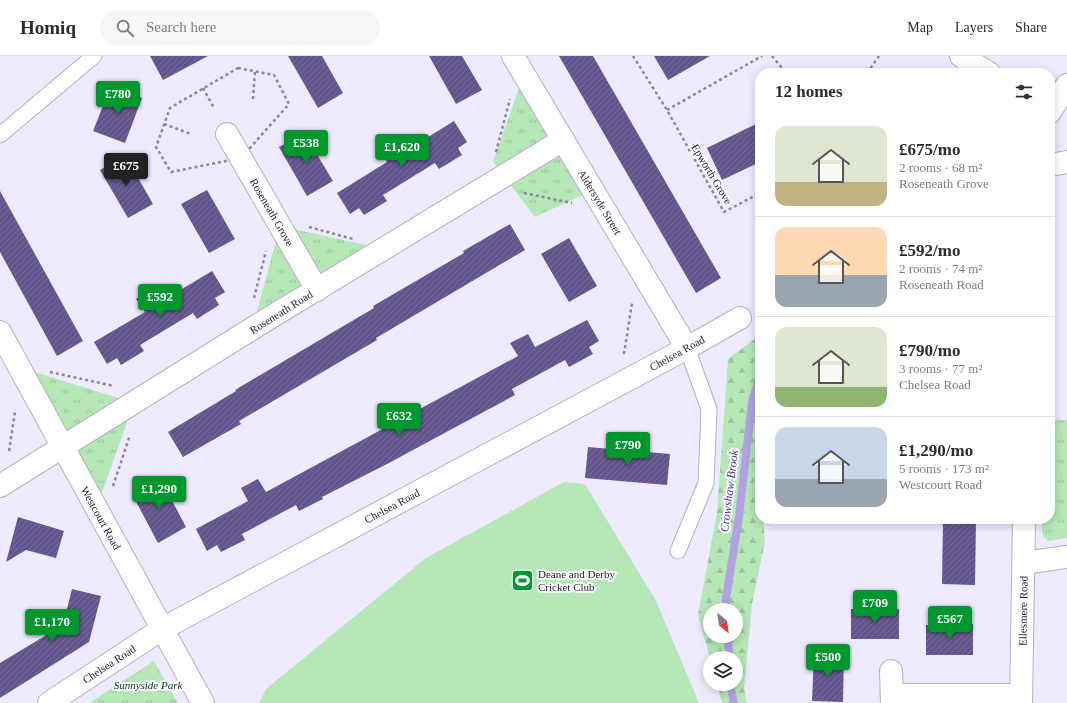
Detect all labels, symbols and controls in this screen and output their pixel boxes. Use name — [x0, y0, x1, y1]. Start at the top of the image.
search box — [100, 10, 380, 46]
text: Homiq — [20, 17, 76, 38]
icon: search — [114, 17, 136, 39]
text: Search here — [146, 19, 216, 35]
text: Map — [907, 20, 933, 35]
text: Layers — [955, 20, 993, 35]
text: Share — [1015, 20, 1047, 35]
pin: £780 — [94, 81, 142, 115]
icon: filters — [1013, 81, 1035, 103]
text: 12 homes — [775, 82, 843, 101]
text: £780 — [105, 86, 131, 101]
pin: £538 — [282, 130, 330, 164]
pin: £1,620 — [369, 134, 435, 168]
text: £538 — [293, 135, 319, 150]
text: £1,620 — [384, 139, 420, 154]
text: £675/mo — [899, 140, 960, 159]
street label: Epworth Grove — [689, 142, 735, 206]
icon: home — [807, 142, 855, 190]
pin: £675 — [102, 153, 150, 187]
text: £675 — [113, 158, 139, 173]
text: 2 rooms · 68 m² — [899, 160, 982, 175]
street label: Aldersyde Street — [576, 167, 624, 237]
street label: Roseneath Grove — [248, 176, 296, 248]
text: Roseneath Grove — [899, 176, 989, 191]
text: £592/mo — [899, 241, 960, 260]
icon: home — [807, 243, 855, 291]
text: 2 rooms · 74 m² — [899, 261, 982, 276]
text: Roseneath Road — [899, 277, 984, 292]
pin: £592 — [136, 284, 184, 318]
street label: Roseneath Road — [247, 288, 315, 336]
text: £592 — [147, 289, 173, 304]
street label: Chelsea Road — [648, 333, 707, 373]
text: £790/mo — [899, 341, 960, 360]
icon: home — [807, 343, 855, 391]
text: 3 rooms · 77 m² — [899, 361, 982, 376]
text: Chelsea Road — [899, 377, 971, 392]
pin: £632 — [375, 403, 423, 437]
text: £632 — [386, 408, 412, 423]
pin: £790 — [604, 432, 652, 466]
text: £790 — [615, 437, 641, 452]
text: £1,290/mo — [899, 441, 973, 460]
icon: home — [807, 443, 855, 491]
water label: Crowshaw Brook — [717, 448, 741, 533]
text: 5 rooms · 173 m² — [899, 461, 989, 476]
pin: £1,290 — [126, 476, 192, 510]
text: Westcourt Road — [899, 477, 982, 492]
text: £1,290 — [141, 481, 177, 496]
street label: Westcourt Road — [79, 484, 124, 552]
street label: Chelsea Road — [362, 486, 422, 526]
sports icon: Deane and Derby Cricket Club — [509, 567, 535, 593]
place label: Deane and Derby Cricket Club — [538, 568, 615, 593]
street label: Ellesmere Road — [1016, 575, 1030, 646]
pin: £709 — [851, 590, 899, 624]
text: £709 — [862, 595, 888, 610]
north arrow — [703, 603, 743, 643]
map controls — [703, 603, 743, 691]
pin: £567 — [926, 606, 974, 640]
pin: £1,170 — [19, 609, 85, 643]
text: £567 — [937, 611, 963, 626]
text: £1,170 — [34, 614, 70, 629]
street label: Chelsea Road — [80, 642, 138, 686]
pin: £500 — [804, 644, 852, 678]
text: £500 — [815, 649, 841, 664]
button: layers — [703, 651, 743, 691]
park label: Sunnyside Park — [114, 679, 183, 691]

